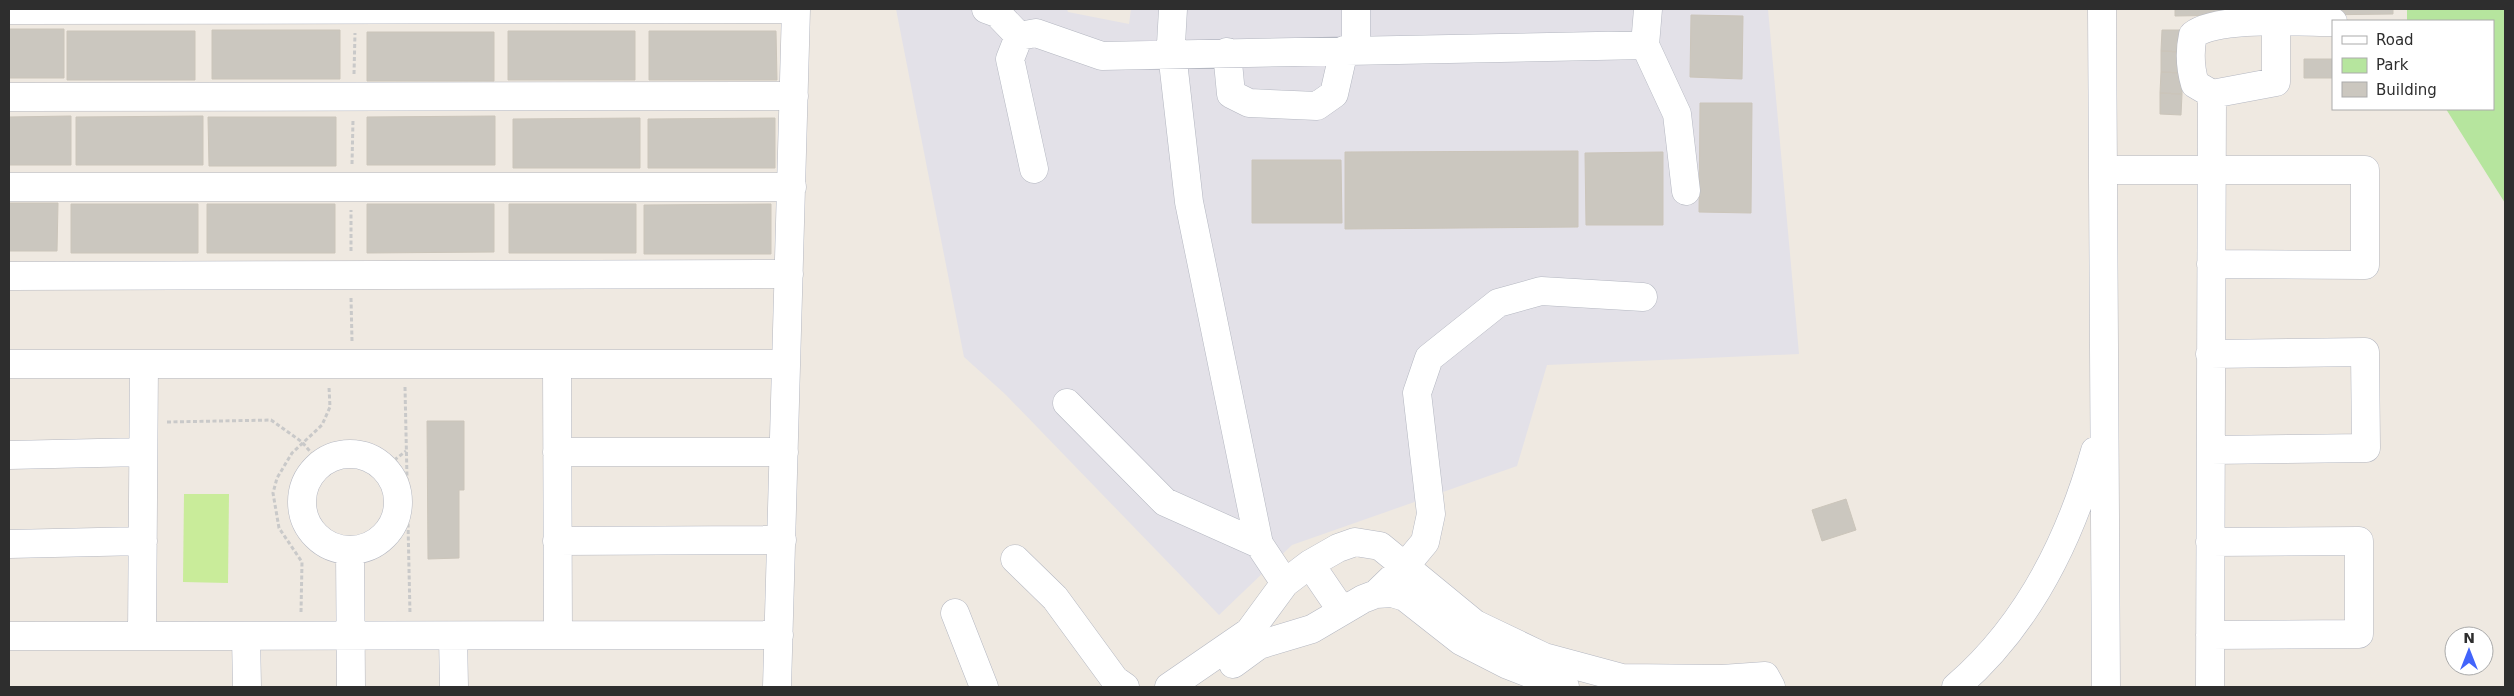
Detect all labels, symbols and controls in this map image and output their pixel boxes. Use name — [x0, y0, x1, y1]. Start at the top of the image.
legend — [2332, 20, 2494, 110]
text: Road — [2376, 31, 2414, 49]
text: Park — [2376, 56, 2409, 74]
text: Building — [2376, 81, 2437, 99]
north arrow — [2444, 626, 2494, 676]
text: N — [2463, 630, 2475, 646]

